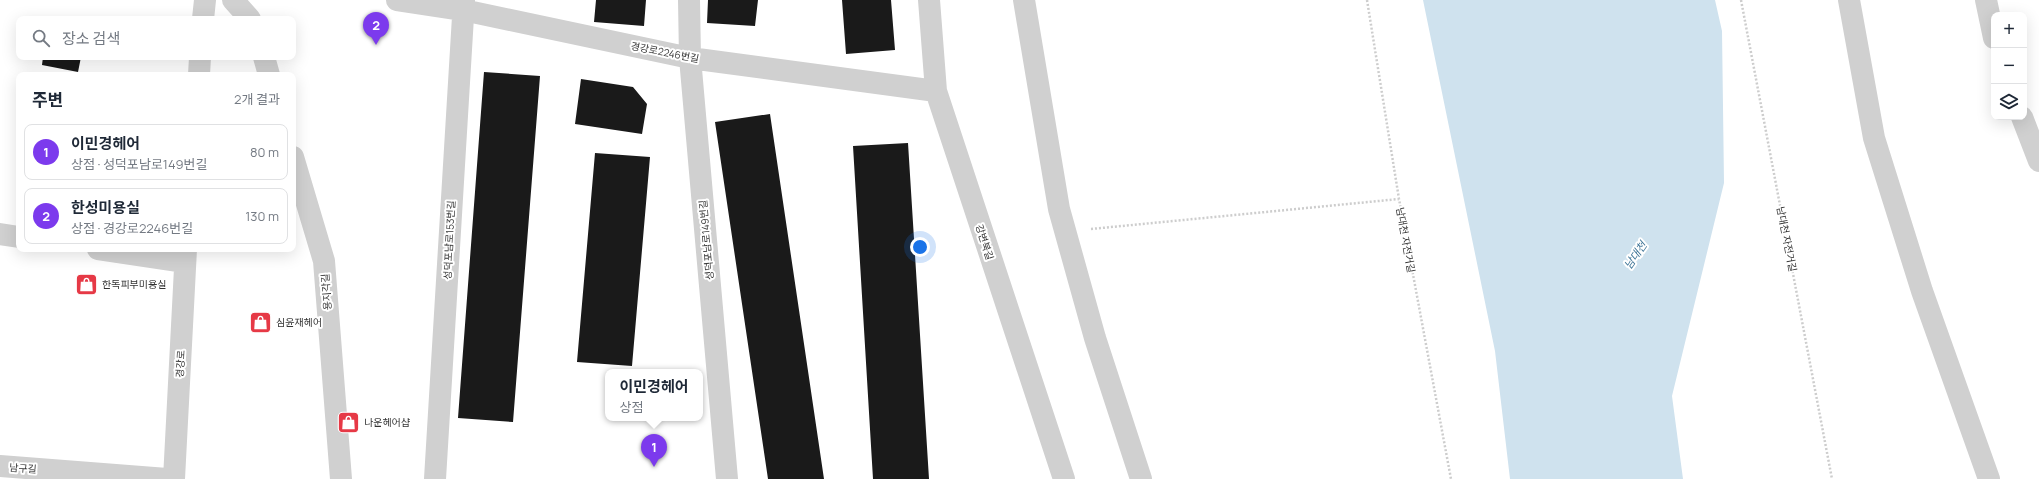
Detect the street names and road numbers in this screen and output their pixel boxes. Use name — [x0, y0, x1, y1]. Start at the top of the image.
street label: 경강로2246번길 — [630, 39, 700, 65]
street label: 성덕포남로149번길 — [696, 199, 716, 281]
street label: 성덕포남로153번길 — [440, 200, 458, 280]
street label: 남대천 자전거길 — [1774, 205, 1800, 273]
street label: 남대천 자전거길 — [1393, 206, 1419, 274]
street label: 강변북길 — [973, 222, 997, 262]
street label: 용지각길 — [318, 273, 334, 311]
street label: 경강로 — [172, 350, 188, 378]
street label: 남구길 — [9, 460, 37, 476]

